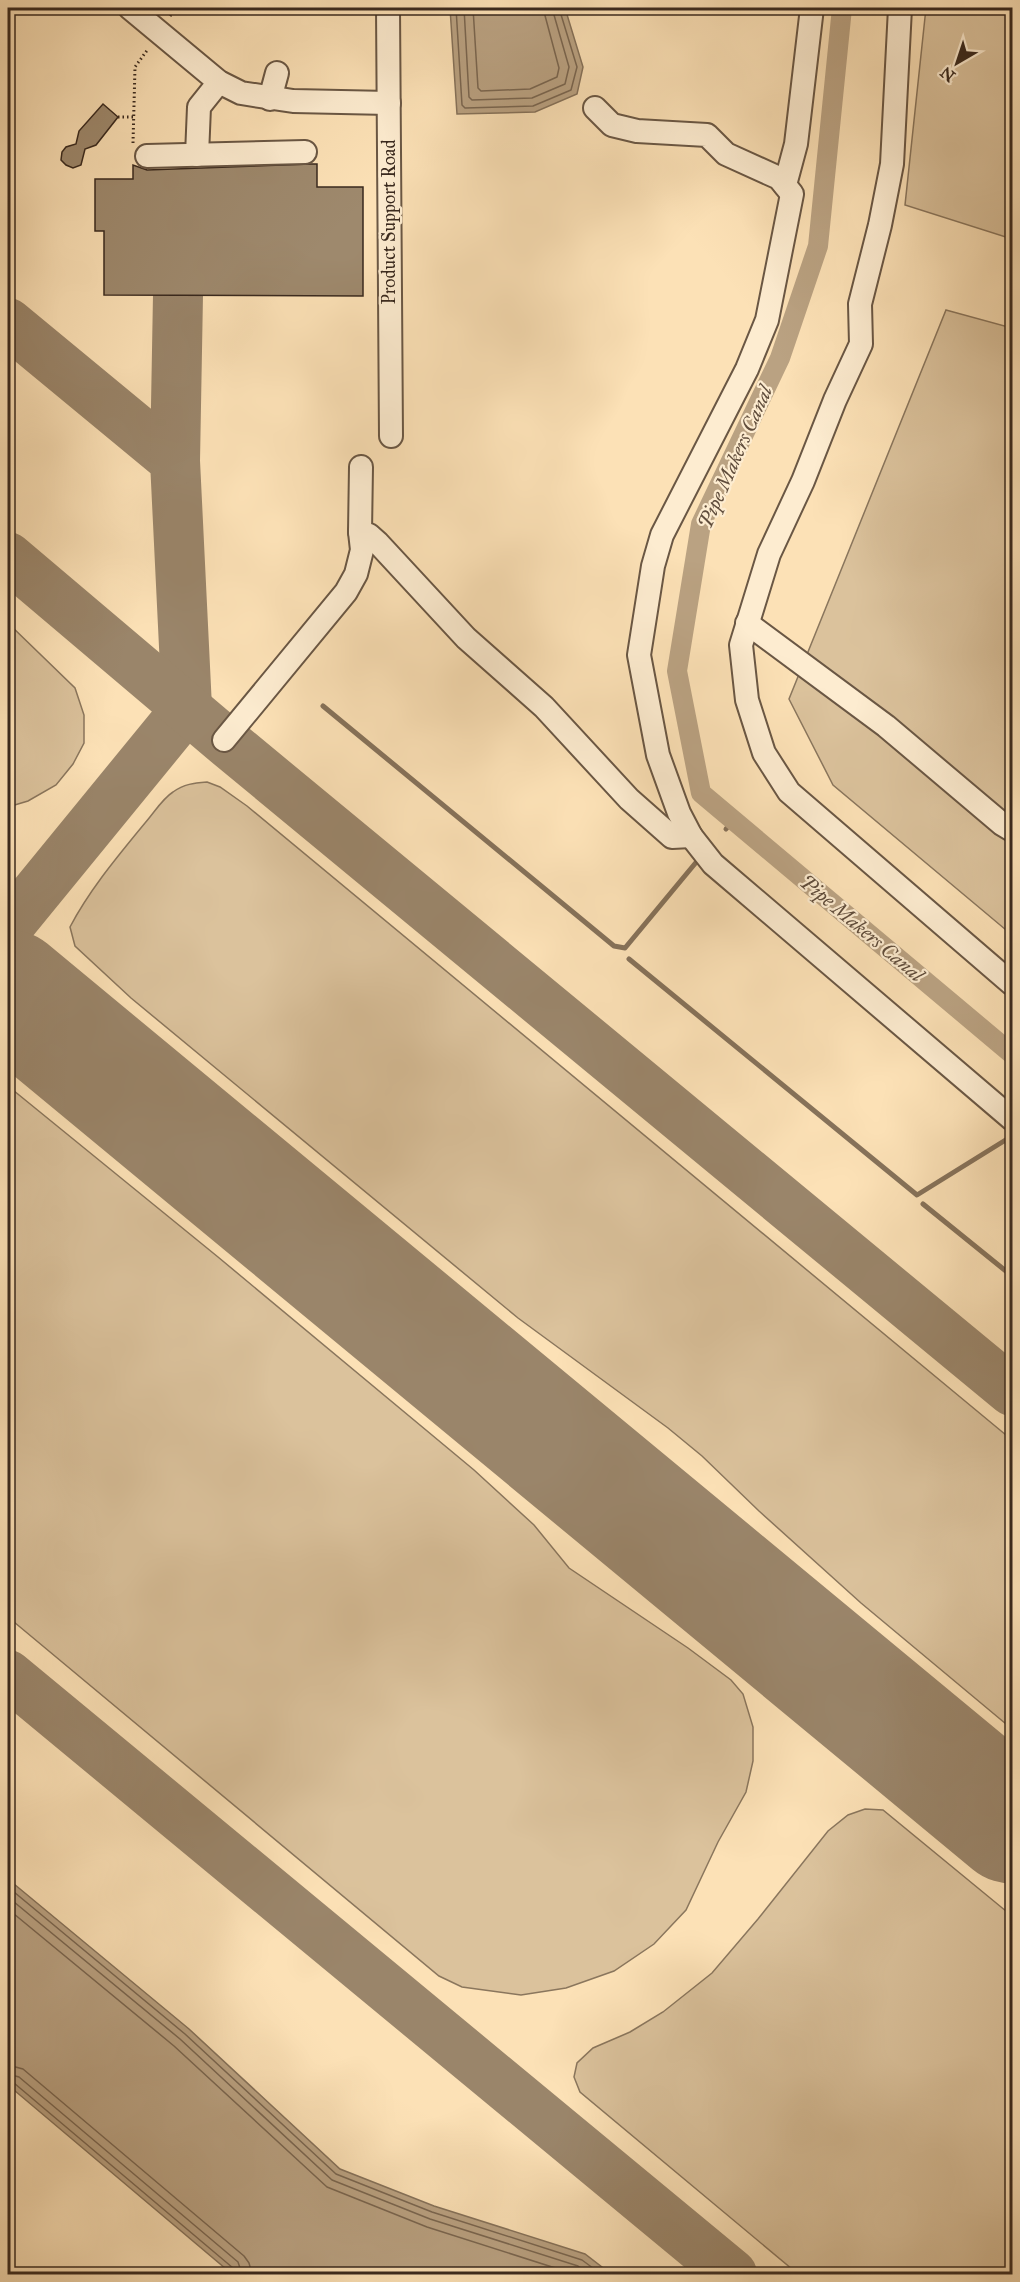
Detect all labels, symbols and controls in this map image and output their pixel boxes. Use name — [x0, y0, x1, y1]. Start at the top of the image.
north arrow — [927, 33, 987, 93]
text: N — [936, 62, 959, 86]
street label: Product Support Road — [378, 140, 400, 305]
water label: Pipe Makers Canal — [693, 380, 779, 533]
water label: Pipe Makers Canal — [795, 869, 930, 988]

